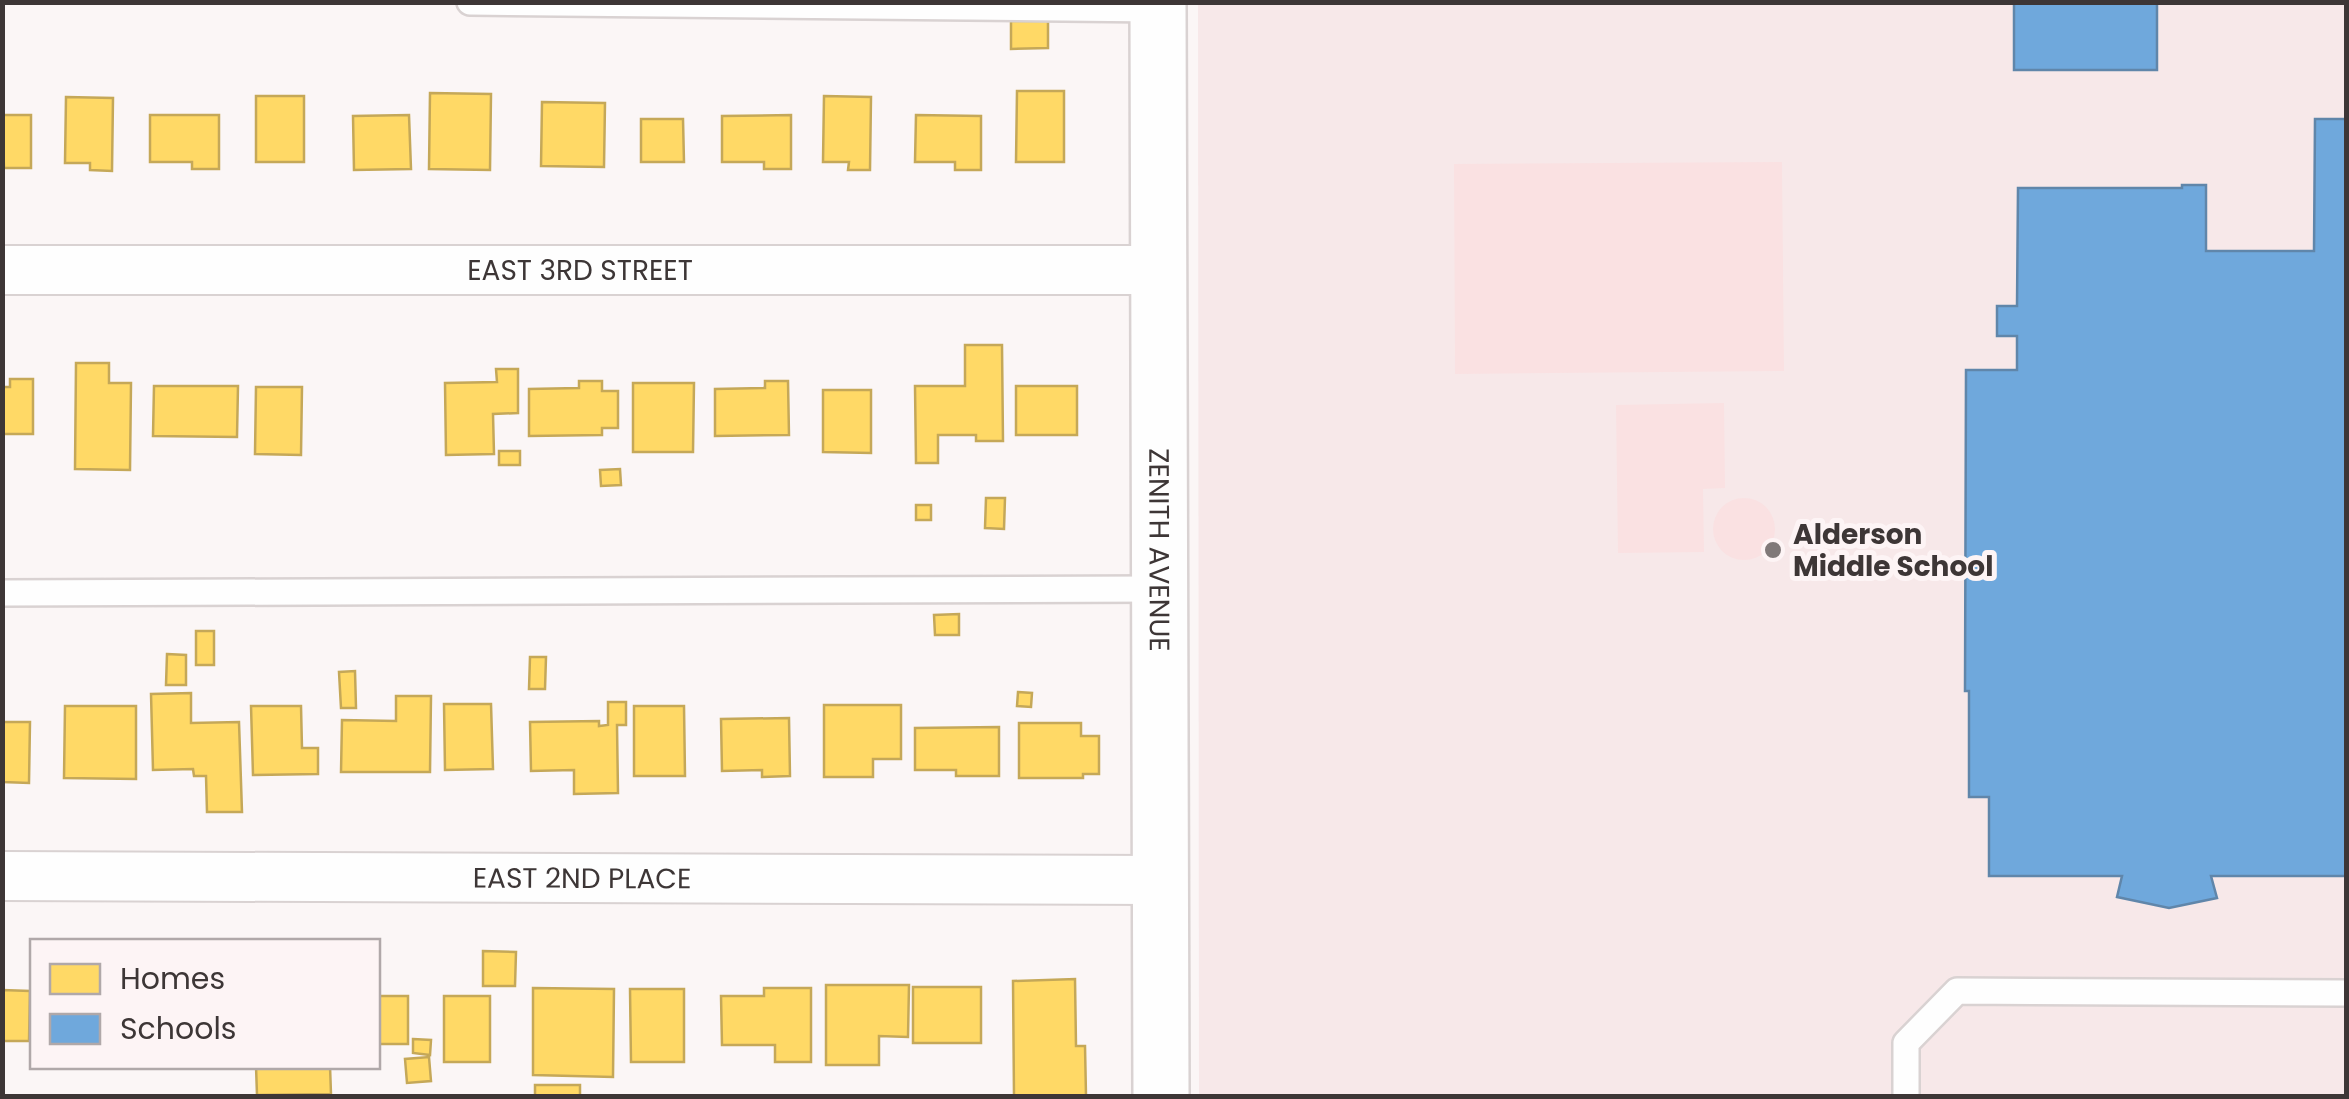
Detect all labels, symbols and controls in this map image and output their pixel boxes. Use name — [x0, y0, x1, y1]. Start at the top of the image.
street label: EAST 3RD STREET — [467, 251, 693, 290]
street label: ZENITH AVENUE — [1140, 448, 1179, 652]
place label: Alderson Middle School — [1793, 515, 1993, 586]
marker: Alderson Middle School — [1762, 539, 1784, 561]
street label: EAST 2ND PLACE — [473, 858, 691, 898]
legend — [30, 939, 380, 1069]
text: Homes — [120, 957, 225, 1000]
text: Schools — [120, 1007, 236, 1050]

